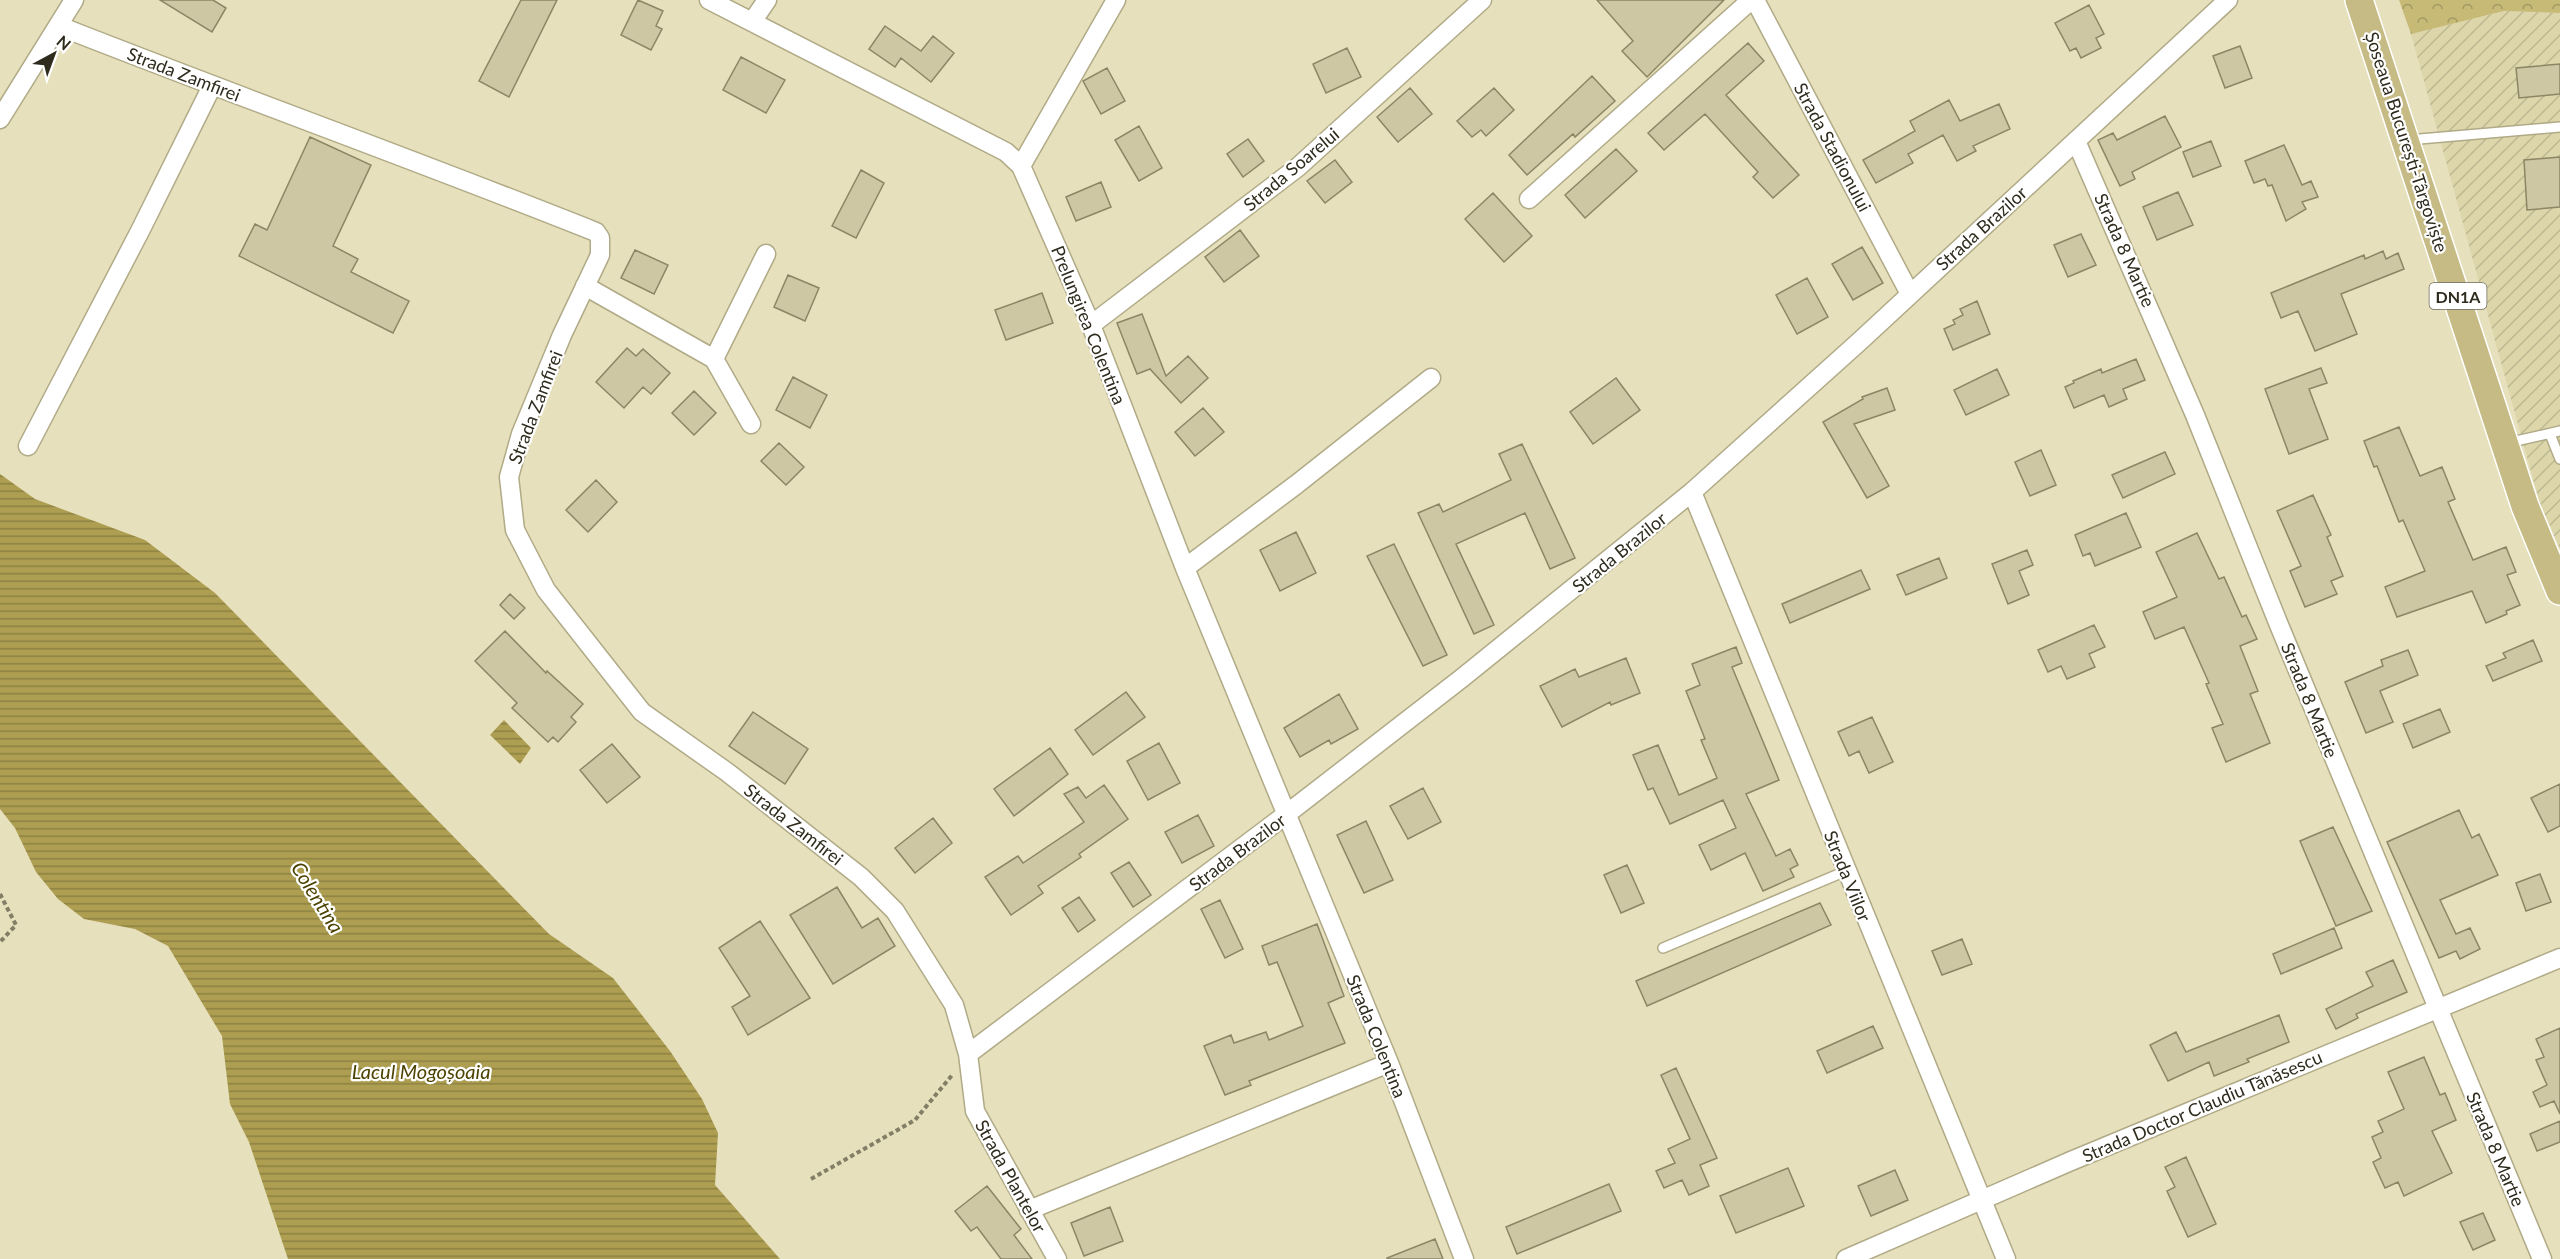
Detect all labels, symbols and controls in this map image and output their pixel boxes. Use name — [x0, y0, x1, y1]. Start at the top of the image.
north arrow — [24, 24, 84, 84]
street label: Șoseaua București-Târgoviște — [2361, 29, 2453, 255]
text: N — [53, 31, 75, 54]
street label: Strada Zamfirei — [124, 42, 244, 106]
street label: Strada Stadionului — [1790, 79, 1876, 215]
street label: Strada Soarelui — [1239, 123, 1343, 215]
street label: Strada Brazilor — [1931, 181, 2031, 275]
street label: Strada 8 Martie — [2090, 190, 2160, 310]
street label: Prelungirea Colentina — [1047, 242, 1131, 408]
road number: DN1A — [2430, 283, 2486, 309]
street label: Strada Zamfirei — [503, 347, 567, 467]
street label: Strada Brazilor — [1567, 507, 1671, 597]
street label: Strada 8 Martie — [2277, 639, 2343, 761]
street label: Strada Zamfirei — [740, 779, 848, 869]
street label: Strada Brazilor — [1184, 808, 1290, 895]
street label: Strada Viilor — [1820, 827, 1876, 925]
water label: Colentina — [287, 857, 349, 937]
street label: Strada Colentina — [1342, 971, 1412, 1101]
street label: Strada Doctor Claudiu Tănăsescu — [2079, 1045, 2325, 1167]
water label: Lacul Mogoșoaia — [352, 1059, 490, 1083]
street label: Strada 8 Martie — [2462, 1088, 2530, 1210]
street label: Strada Plantelor — [971, 1116, 1051, 1237]

